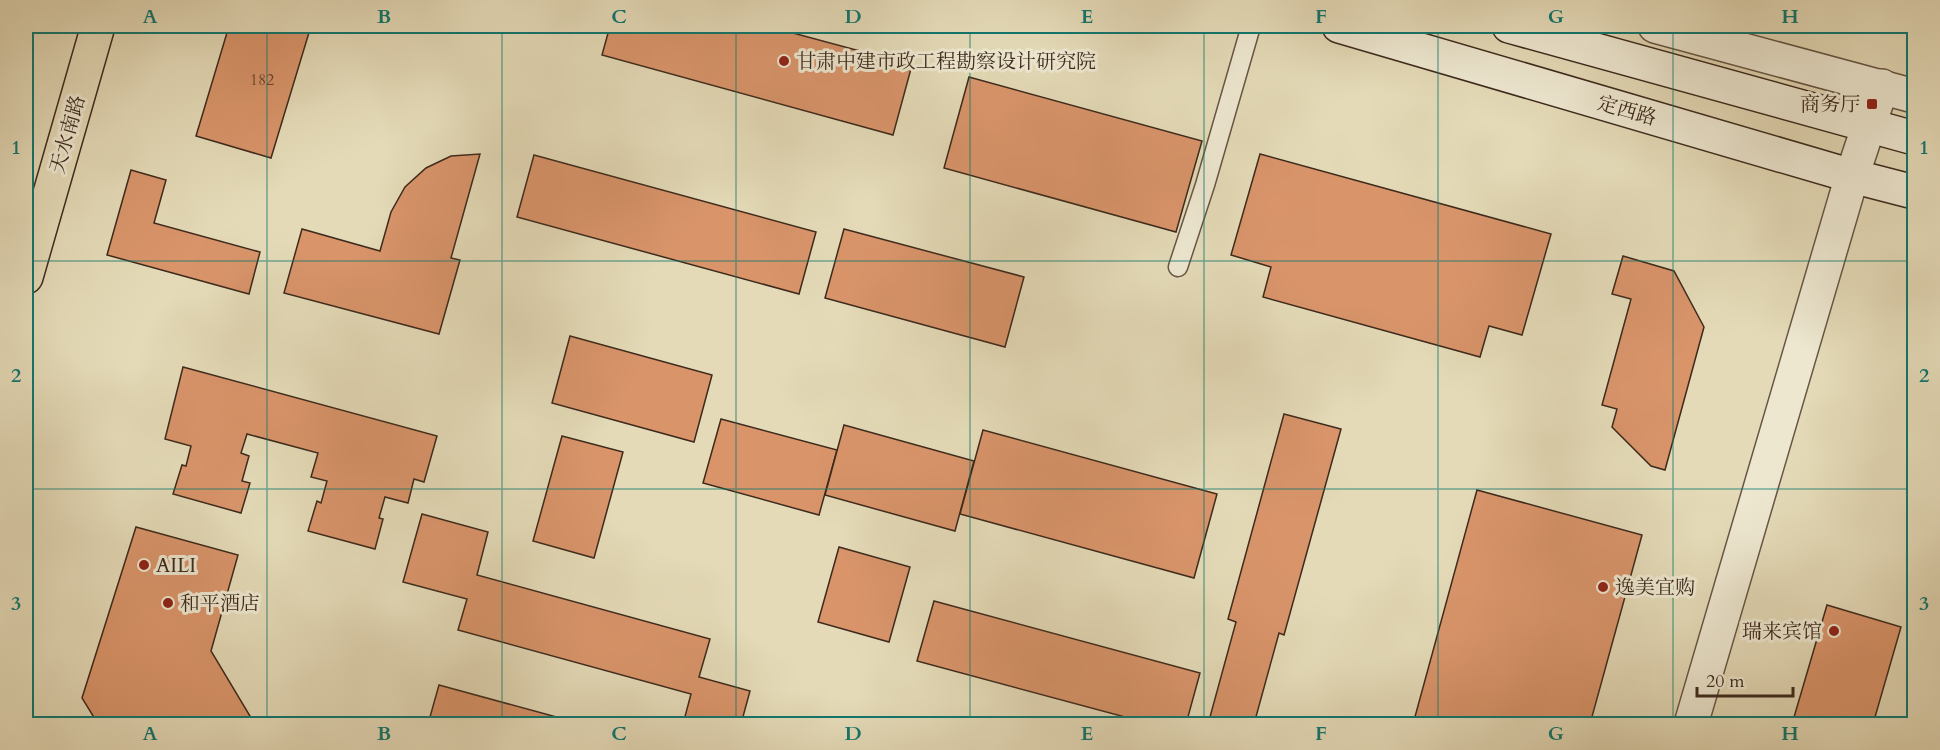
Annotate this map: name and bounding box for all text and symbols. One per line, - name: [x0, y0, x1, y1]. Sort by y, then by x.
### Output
- text: A: [142, 3, 158, 30]
- text: B: [377, 3, 391, 30]
- text: C: [611, 3, 627, 30]
- text: D: [844, 3, 862, 30]
- text: E: [1081, 3, 1093, 30]
- text: F: [1315, 3, 1327, 30]
- text: G: [1548, 3, 1564, 30]
- text: H: [1781, 3, 1799, 30]
- place label: 甘肃中建市政工程勘察设计研究院: [796, 48, 1096, 75]
- marker: 甘肃中建市政工程勘察设计研究院: [777, 54, 791, 68]
- house number: 182: [250, 69, 274, 91]
- street label: 定西路: [1594, 89, 1659, 132]
- place label: 商务厅: [1800, 91, 1860, 118]
- street label: 天水南路: [43, 92, 91, 176]
- marker: 商务厅: [1865, 97, 1879, 111]
- text: 1: [11, 134, 21, 161]
- text: 1: [1919, 134, 1929, 161]
- text: 2: [11, 362, 21, 389]
- text: 2: [1919, 362, 1929, 389]
- place label: AILI: [156, 552, 196, 579]
- marker: AILI: [137, 558, 151, 572]
- place label: 逸美宜购: [1615, 574, 1695, 601]
- marker: 逸美宜购: [1596, 580, 1610, 594]
- text: 3: [11, 590, 21, 617]
- place label: 和平酒店: [180, 590, 260, 617]
- text: 3: [1919, 590, 1929, 617]
- marker: 和平酒店: [161, 596, 175, 610]
- place label: 瑞来宾馆: [1742, 618, 1822, 645]
- marker: 瑞来宾馆: [1827, 624, 1841, 638]
- scale bar: [1697, 660, 1793, 698]
- text: 20 m: [1706, 669, 1745, 694]
- text: A: [142, 720, 158, 747]
- text: B: [377, 720, 391, 747]
- text: C: [611, 720, 627, 747]
- text: D: [844, 720, 862, 747]
- text: E: [1081, 720, 1093, 747]
- text: F: [1315, 720, 1327, 747]
- text: G: [1548, 720, 1564, 747]
- text: H: [1781, 720, 1799, 747]

